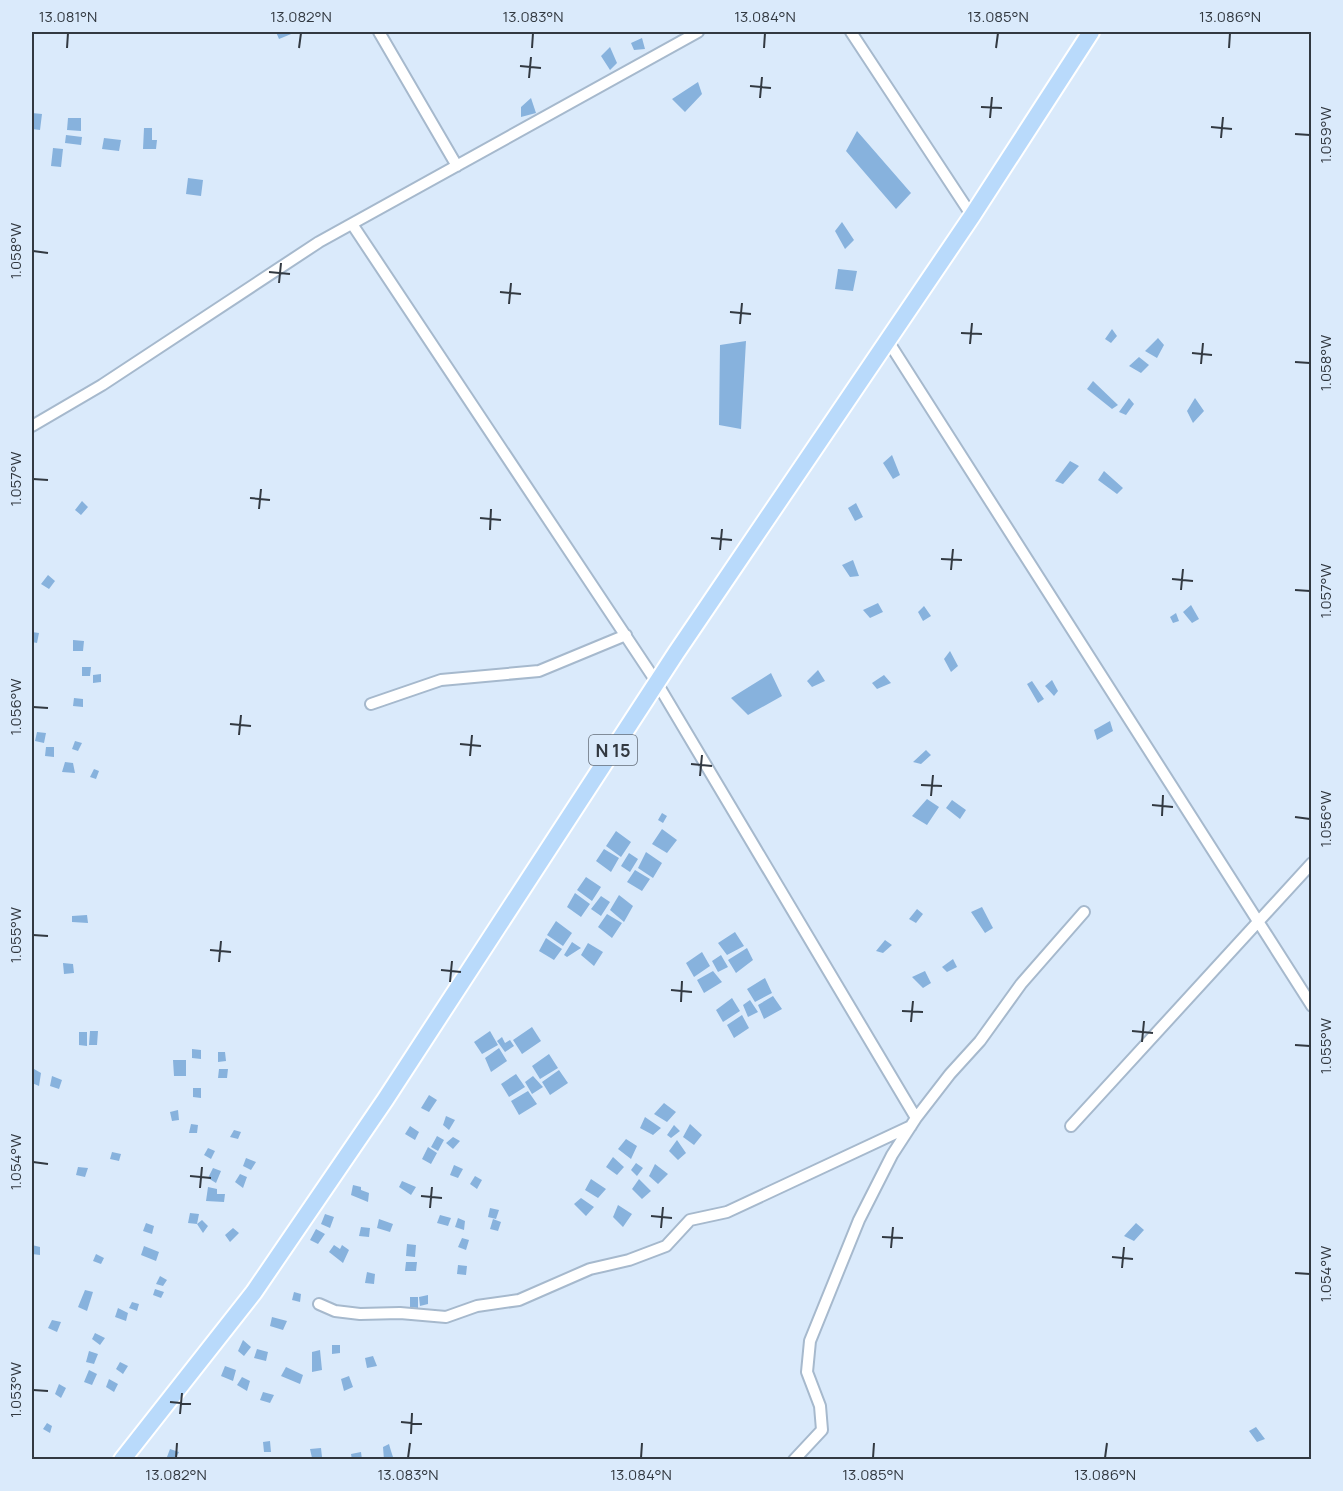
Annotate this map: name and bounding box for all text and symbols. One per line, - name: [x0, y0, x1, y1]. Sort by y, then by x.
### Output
- text: 13.081°N: [39, 6, 97, 27]
- text: 13.082°N: [270, 6, 332, 27]
- text: 13.083°N: [502, 6, 564, 27]
- text: 13.084°N: [734, 6, 796, 27]
- text: 13.085°N: [967, 6, 1029, 27]
- text: 13.086°N: [1199, 6, 1261, 27]
- text: 1.059°W: [1315, 107, 1336, 163]
- text: 1.058°W: [5, 223, 26, 279]
- text: 1.058°W: [1315, 335, 1336, 391]
- text: 1.057°W: [5, 451, 26, 507]
- text: 1.057°W: [1315, 563, 1336, 619]
- text: 1.056°W: [5, 679, 26, 735]
- road number: N 15: [589, 735, 637, 765]
- text: 1.056°W: [1315, 791, 1336, 847]
- text: 1.055°W: [5, 907, 26, 963]
- text: 1.055°W: [1315, 1018, 1336, 1074]
- text: 1.054°W: [5, 1134, 26, 1190]
- text: 1.054°W: [1315, 1246, 1336, 1302]
- text: 1.053°W: [5, 1362, 26, 1418]
- text: 13.082°N: [145, 1464, 207, 1485]
- text: 13.083°N: [377, 1464, 439, 1485]
- text: 13.084°N: [610, 1464, 672, 1485]
- text: 13.085°N: [842, 1464, 904, 1485]
- text: 13.086°N: [1074, 1464, 1136, 1485]

